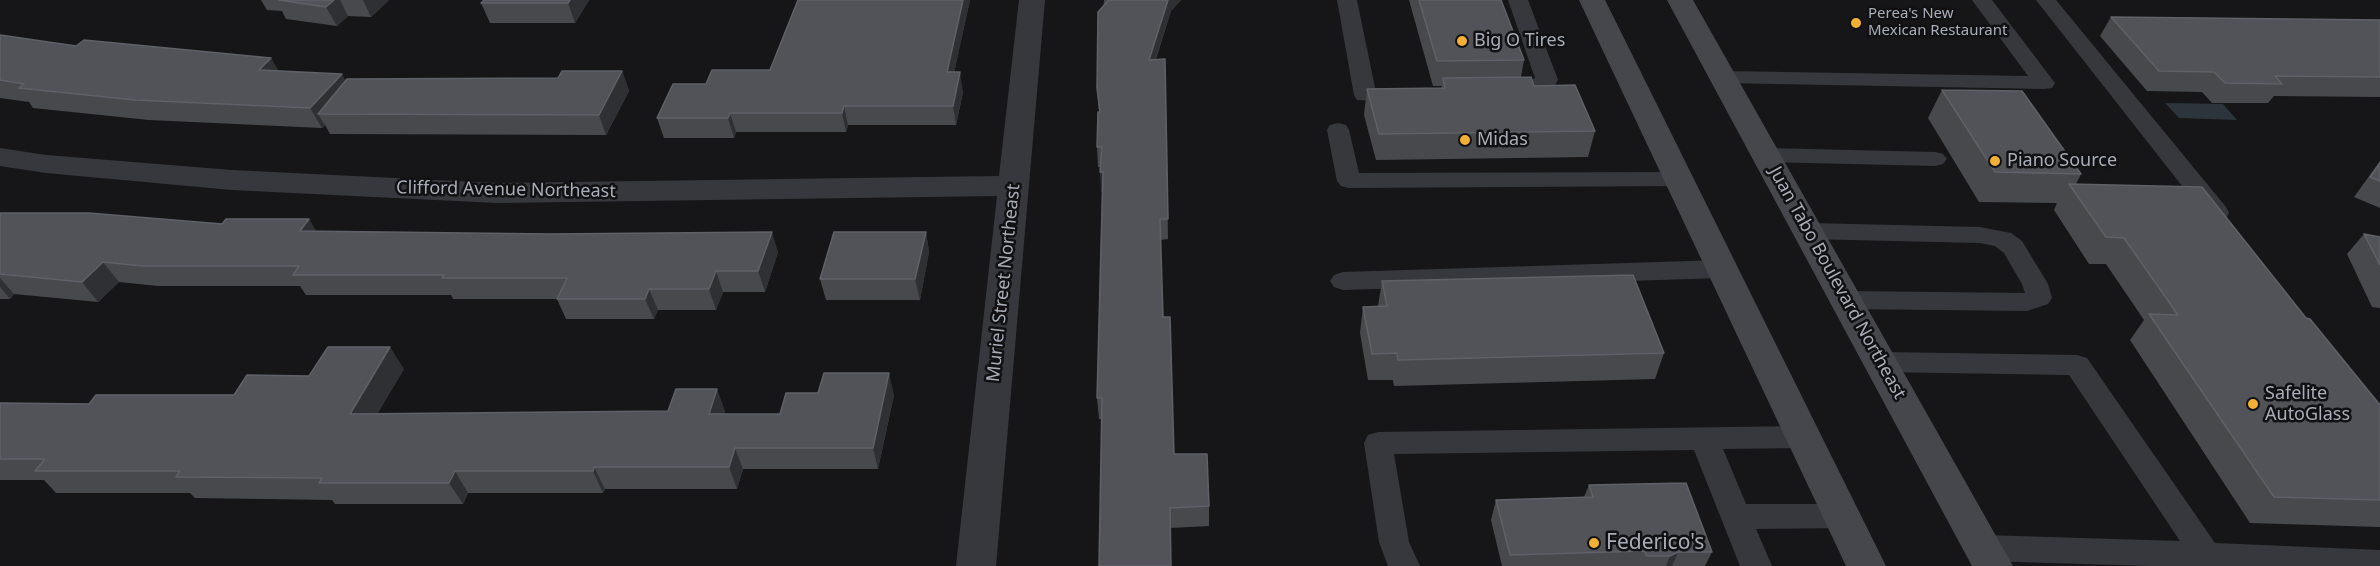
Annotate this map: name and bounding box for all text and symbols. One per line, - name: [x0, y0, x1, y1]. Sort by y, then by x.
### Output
- place label: Perea's New Mexican Restaurant: [1868, 5, 2007, 40]
- marker: Perea's New Mexican Restaurant: [1849, 16, 1863, 30]
- place label: Big O Tires: [1474, 30, 1565, 52]
- marker: Big O Tires: [1455, 34, 1469, 48]
- place label: Midas: [1477, 129, 1528, 151]
- marker: Midas: [1458, 133, 1472, 147]
- place label: Piano Source: [2007, 150, 2117, 172]
- marker: Piano Source: [1988, 154, 2002, 168]
- street label: Juan Tabo Boulevard Northeast: [1764, 163, 1910, 403]
- street label: Clifford Avenue Northeast: [396, 177, 616, 203]
- street label: Muriel Street Northeast: [983, 183, 1025, 383]
- place label: Safelite AutoGlass: [2265, 383, 2350, 426]
- marker: Safelite AutoGlass: [2246, 397, 2260, 411]
- place label: Federico's: [1606, 530, 1704, 556]
- marker: Federico's: [1587, 536, 1601, 550]

